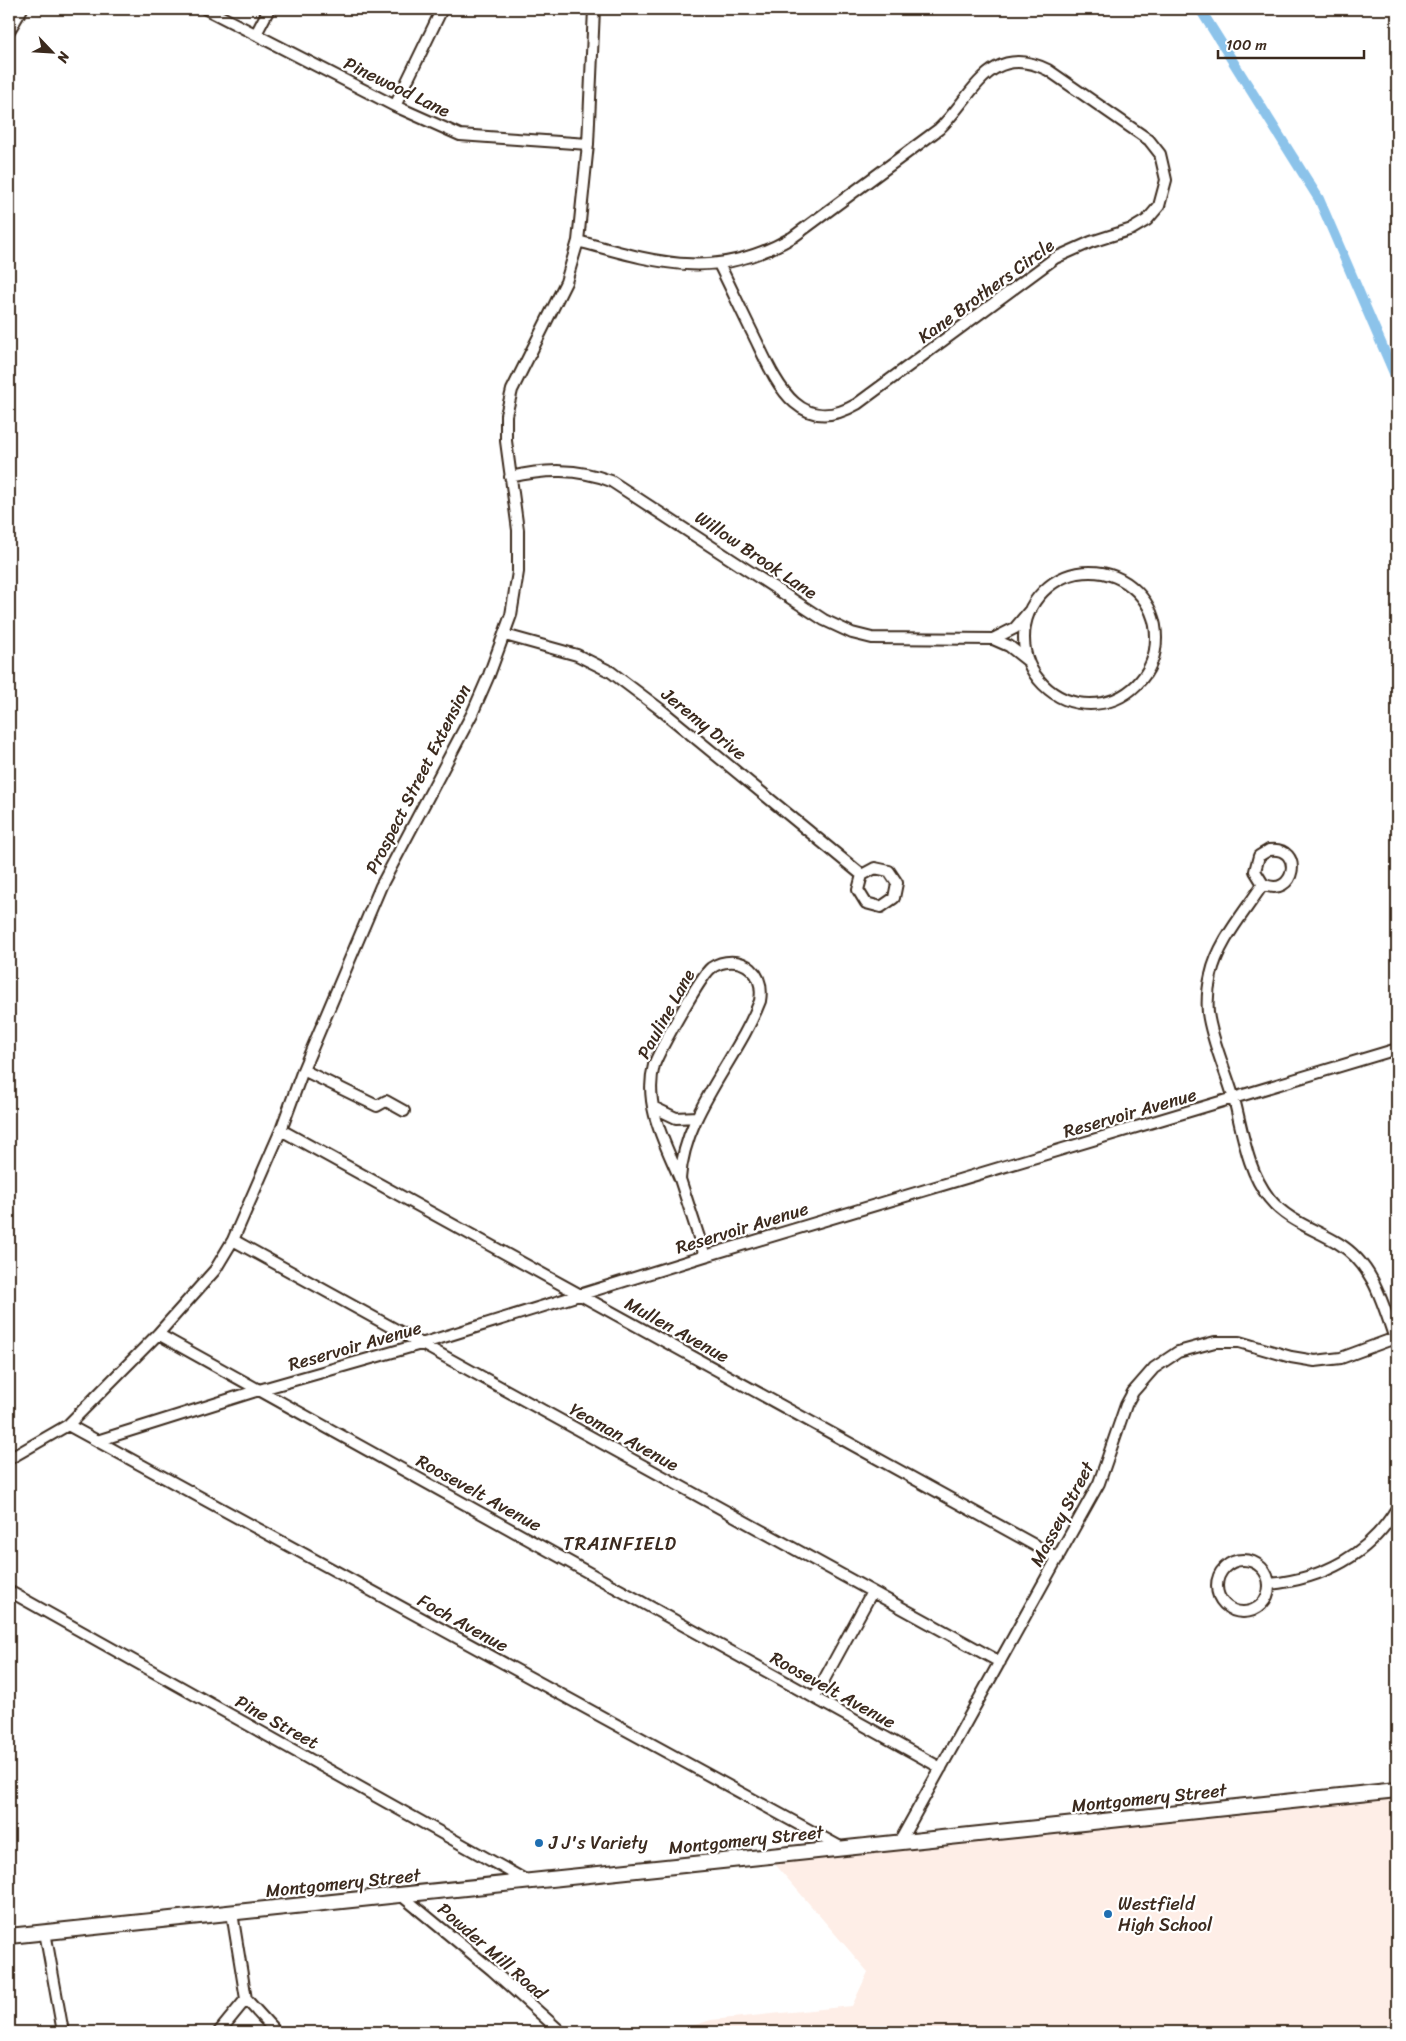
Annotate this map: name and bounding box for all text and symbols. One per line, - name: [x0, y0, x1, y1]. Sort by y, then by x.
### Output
- north arrow: [28, 28, 78, 78]
- scale bar: [1218, 28, 1365, 60]
- text: 100 m: [1226, 32, 1267, 58]
- text: N: [50, 47, 77, 67]
- street label: Pinewood Lane: [338, 47, 456, 127]
- street label: Kane Brothers Circle: [911, 230, 1062, 352]
- street label: Willow Brook Lane: [688, 502, 824, 608]
- street label: Prospect Street Extension: [356, 678, 480, 880]
- street label: Jeremy Drive: [653, 679, 754, 769]
- street label: Pauline Lane: [628, 963, 704, 1065]
- street label: Reservoir Avenue: [1059, 1079, 1201, 1147]
- street label: Reservoir Avenue: [672, 1193, 812, 1263]
- street label: Mullen Avenue: [619, 1288, 735, 1372]
- street label: Reservoir Avenue: [284, 1312, 426, 1380]
- street label: Yeoman Avenue: [563, 1394, 685, 1481]
- street label: Roosevelt Avenue: [410, 1445, 548, 1541]
- street label: Massey Street: [1021, 1455, 1104, 1572]
- district label: TRAINFIELD: [563, 1527, 677, 1560]
- street label: Foch Avenue: [411, 1585, 515, 1661]
- street label: Roosevelt Avenue: [764, 1642, 902, 1738]
- street label: Pine Street: [229, 1686, 325, 1758]
- street label: Montgomery Street: [1070, 1774, 1229, 1822]
- street label: Montgomery Street: [667, 1816, 826, 1864]
- place label: J J's Variety: [548, 1827, 648, 1859]
- marker: J J's Variety: [533, 1837, 545, 1849]
- street label: Montgomery Street: [264, 1859, 423, 1907]
- place label: Westfield High School: [1118, 1888, 1213, 1941]
- street label: Powder Mill Road: [430, 1894, 555, 2009]
- marker: Westfield High School: [1102, 1908, 1114, 1920]

